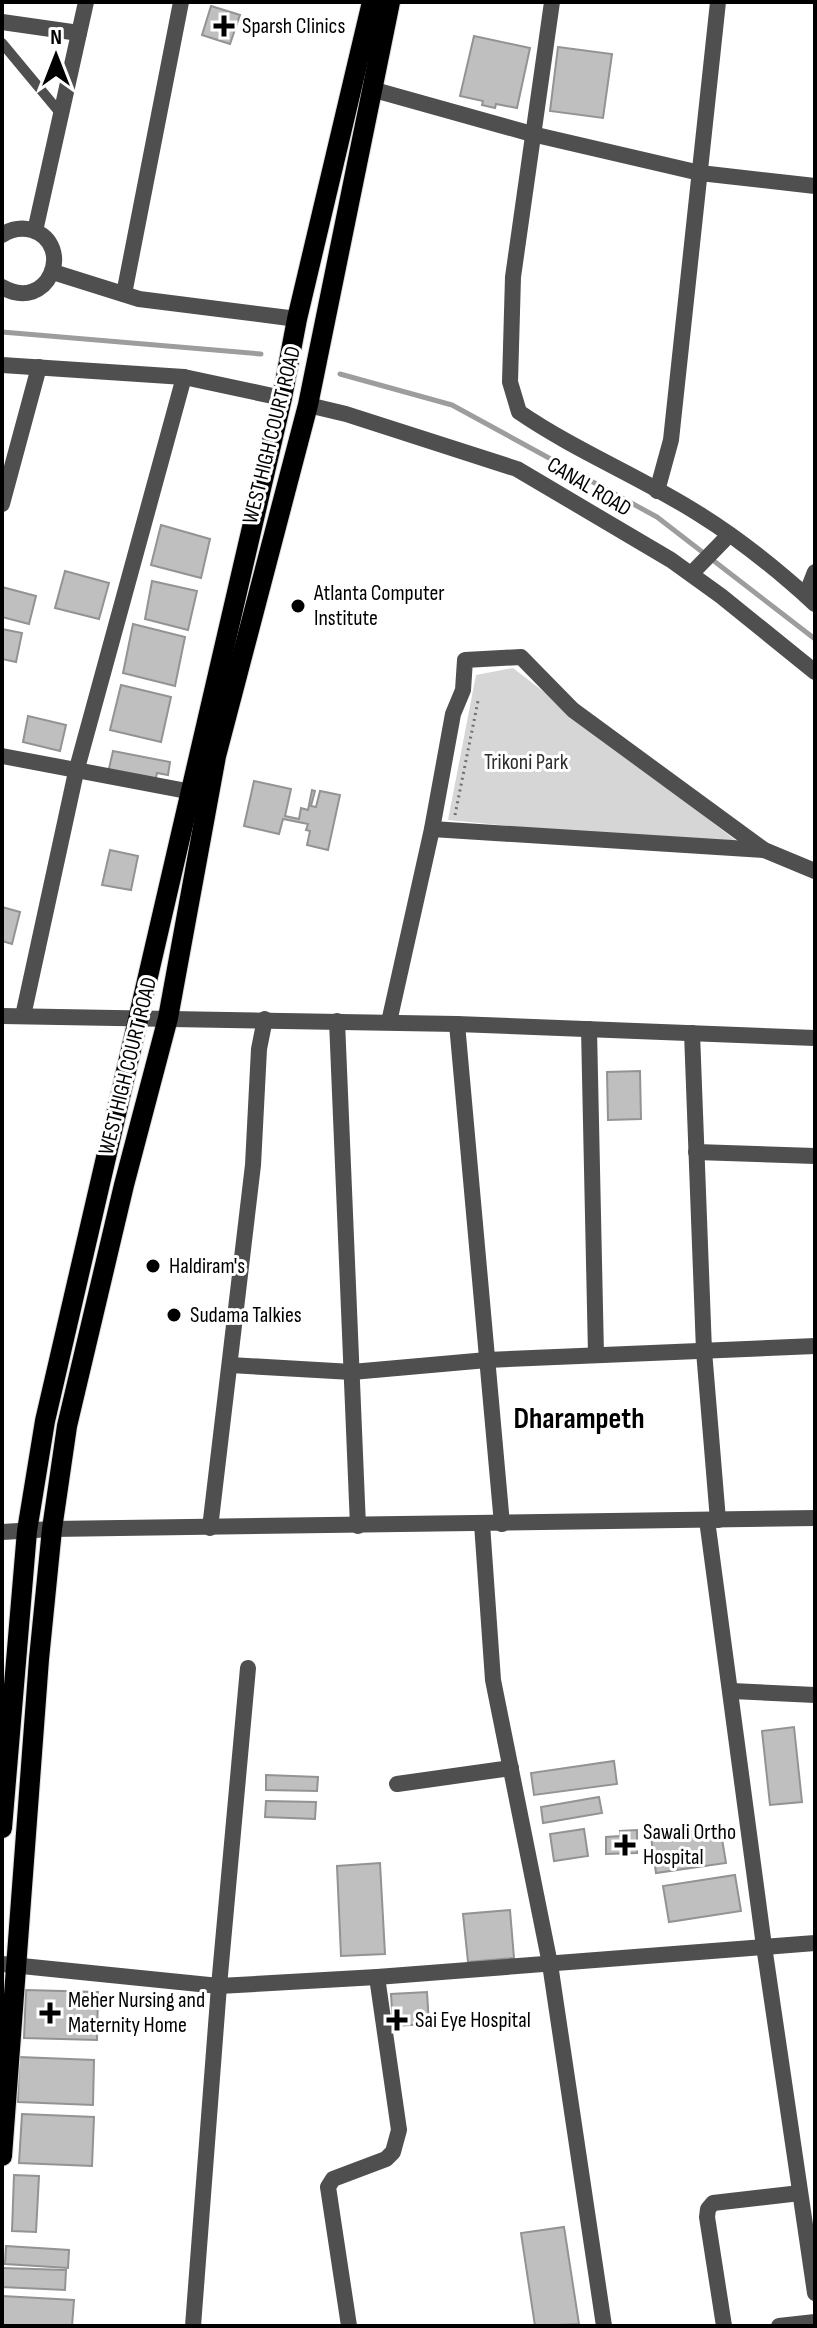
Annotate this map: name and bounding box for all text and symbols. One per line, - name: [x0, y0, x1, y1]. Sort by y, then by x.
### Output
- place label: Sparsh Clinics: [242, 13, 345, 40]
- marker: Sparsh Clinics: [213, 15, 235, 37]
- north arrow: [16, 16, 96, 96]
- text: N: [50, 24, 62, 51]
- street label: WEST HIGH COURT ROAD: [237, 343, 307, 527]
- street label: CANAL ROAD: [542, 451, 636, 523]
- place label: Atlanta Computer Institute: [313, 580, 445, 632]
- marker: Atlanta Computer Institute: [289, 597, 307, 615]
- park label: Trikoni Park: [484, 749, 569, 776]
- street label: WEST HIGH COURT ROAD: [93, 974, 163, 1158]
- place label: Haldiram's: [169, 1253, 245, 1280]
- marker: Haldiram's: [144, 1257, 162, 1275]
- place label: Sudama Talkies: [190, 1302, 302, 1329]
- marker: Sudama Talkies: [165, 1306, 183, 1324]
- district label: Dharampeth: [513, 1401, 645, 1437]
- place label: Sawali Ortho Hospital: [643, 1819, 736, 1871]
- marker: Sawali Ortho Hospital: [614, 1834, 636, 1856]
- place label: Meher Nursing and Maternity Home: [68, 1987, 205, 2039]
- marker: Meher Nursing and Maternity Home: [39, 2002, 61, 2024]
- place label: Sai Eye Hospital: [415, 2007, 531, 2034]
- marker: Sai Eye Hospital: [386, 2009, 408, 2031]

